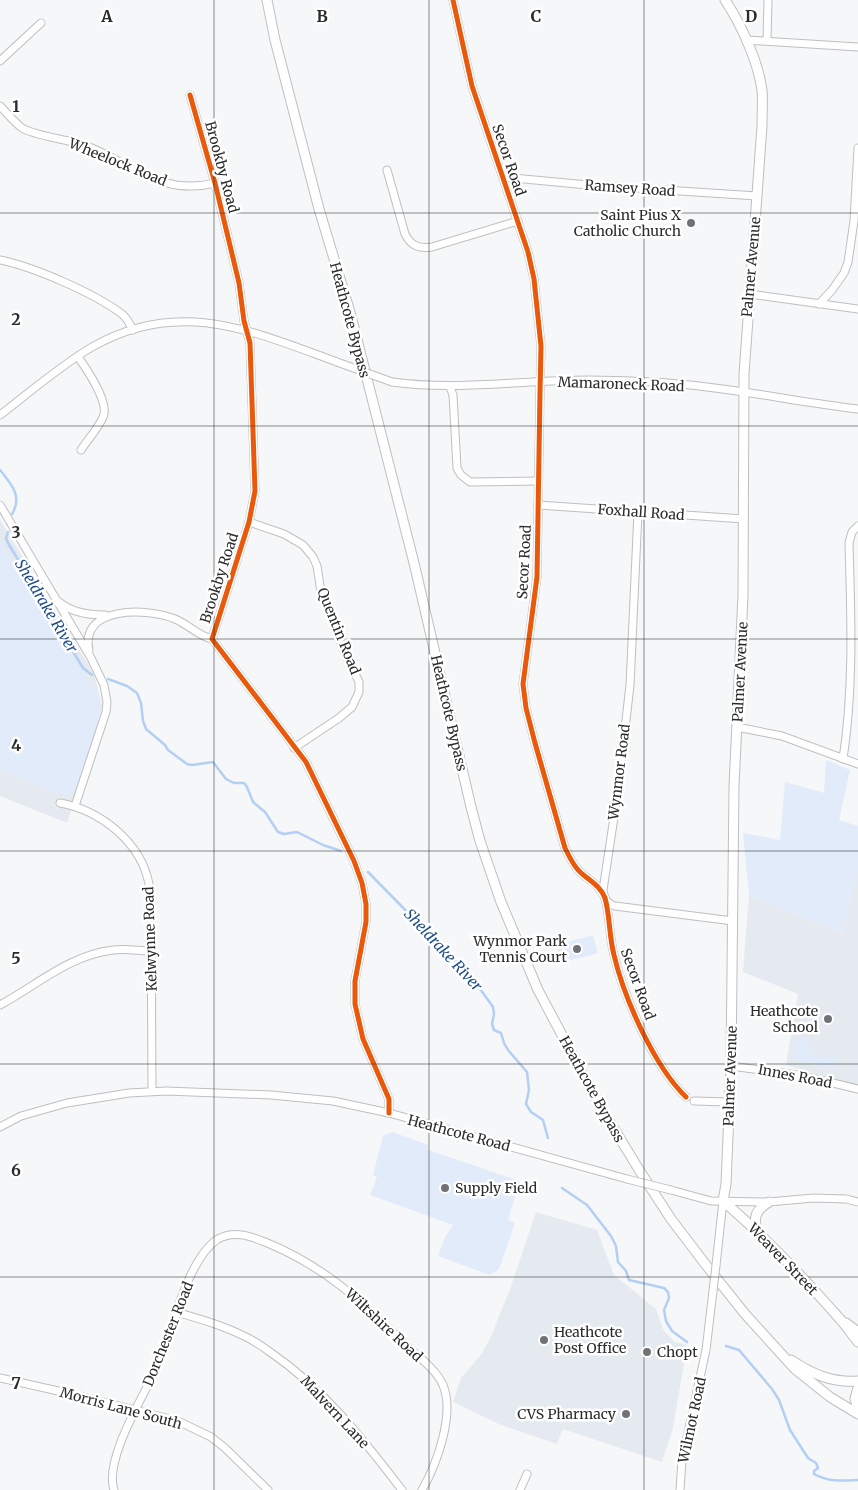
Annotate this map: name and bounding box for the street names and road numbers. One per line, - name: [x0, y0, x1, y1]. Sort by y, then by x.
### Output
- street label: Brookby Road: [201, 119, 243, 215]
- street label: Secor Road: [488, 122, 530, 199]
- street label: Wheelock Road: [65, 134, 170, 190]
- street label: Ramsey Road: [584, 176, 677, 200]
- street label: Palmer Avenue: [738, 216, 764, 318]
- street label: Heathcote Bypass: [326, 260, 374, 380]
- street label: Mamaroneck Road: [557, 373, 685, 395]
- street label: Foxhall Road: [597, 500, 686, 524]
- street label: Secor Road: [513, 524, 535, 600]
- street label: Brookby Road: [196, 530, 242, 626]
- street label: Quentin Road: [313, 585, 365, 678]
- street label: Palmer Avenue: [728, 621, 752, 723]
- street label: Heathcote Bypass: [427, 653, 471, 773]
- street label: Wynmor Road: [604, 722, 634, 822]
- street label: Kelwynne Road: [139, 886, 161, 992]
- street label: Secor Road: [617, 946, 659, 1023]
- street label: Palmer Avenue: [719, 1025, 741, 1127]
- street label: Heathcote Bypass: [555, 1033, 629, 1145]
- street label: Innes Road: [756, 1060, 834, 1092]
- street label: Heathcote Road: [406, 1111, 513, 1155]
- street label: Weaver Street: [744, 1219, 822, 1299]
- street label: Dorchester Road: [139, 1279, 197, 1389]
- street label: Wiltshire Road: [341, 1284, 427, 1366]
- street label: Malvern Lane: [297, 1372, 373, 1452]
- street label: Wilmot Road: [674, 1375, 710, 1466]
- street label: Morris Lane South: [58, 1383, 184, 1433]

